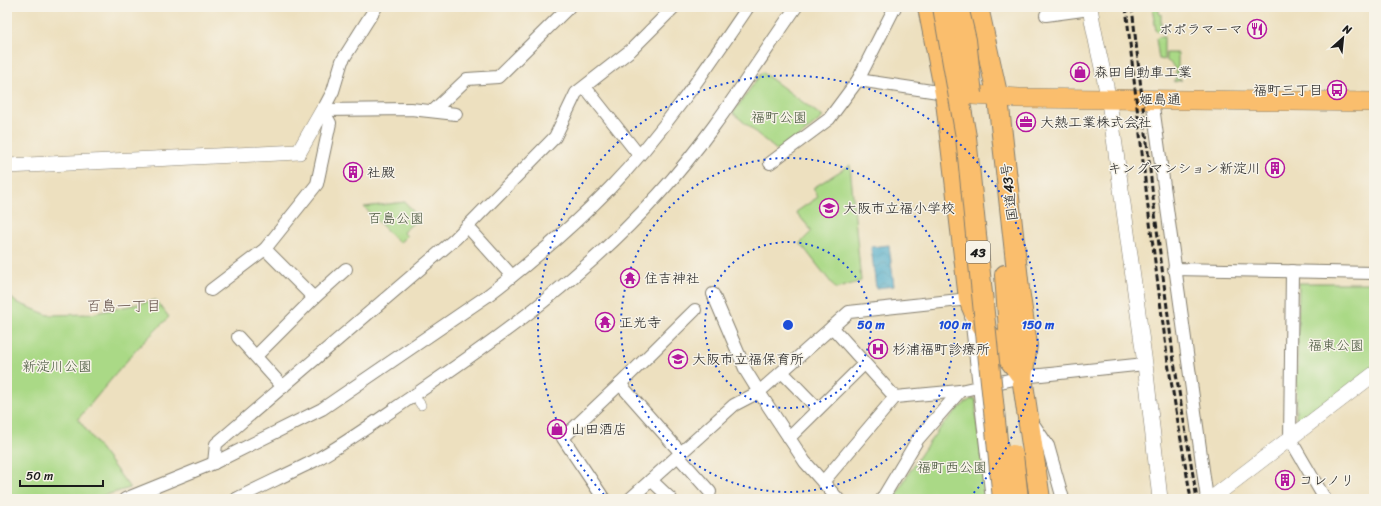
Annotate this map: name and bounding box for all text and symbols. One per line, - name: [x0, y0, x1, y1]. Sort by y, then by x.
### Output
- place label: ポポラマーマ: [1159, 17, 1243, 42]
- restaurant icon: ポポラマーマ: [1246, 18, 1268, 40]
- north arrow: [1323, 18, 1363, 58]
- text: N: [1339, 19, 1355, 40]
- place label: 森田自動車工業: [1094, 60, 1192, 85]
- shop icon: 森田自動車工業: [1069, 61, 1091, 83]
- place label: 福町三丁目: [1253, 78, 1323, 103]
- bus stop icon: 福町三丁目: [1326, 79, 1348, 101]
- street label: 姫島通: [1139, 87, 1181, 112]
- park label: 福町公園: [751, 105, 807, 130]
- place label: 大熱工業株式会社: [1040, 110, 1152, 135]
- office icon: 大熱工業株式会社: [1015, 111, 1037, 133]
- place label: キングマンション新淀川: [1108, 156, 1261, 181]
- building icon: キングマンション新淀川: [1264, 157, 1286, 179]
- place label: 社殿: [367, 160, 395, 185]
- building icon: 社殿: [342, 161, 364, 183]
- street label: 国道43号: [994, 161, 1025, 222]
- place label: 大阪市立福小学校: [843, 196, 955, 221]
- school or university icon: 大阪市立福小学校: [818, 197, 840, 219]
- park label: 百島公園: [368, 206, 424, 231]
- road number: 43: [966, 241, 990, 263]
- place label: 住吉神社: [644, 266, 700, 291]
- temple icon: 住吉神社: [619, 267, 641, 289]
- district label: 百島一丁目: [86, 293, 162, 319]
- place label: 正光寺: [619, 310, 661, 335]
- temple icon: 正光寺: [594, 311, 616, 333]
- text: 50 m: [857, 314, 885, 336]
- text: 100 m: [939, 314, 972, 336]
- text: 150 m: [1022, 314, 1055, 336]
- centre of rings: [781, 318, 795, 332]
- park label: 福東公園: [1308, 333, 1364, 358]
- place label: 杉浦福町診療所: [892, 337, 990, 362]
- hospital icon: 杉浦福町診療所: [867, 338, 889, 360]
- place label: 大阪市立福保育所: [692, 347, 804, 372]
- school or university icon: 大阪市立福保育所: [667, 348, 689, 370]
- park label: 新淀川公園: [22, 354, 92, 379]
- place label: 山田酒店: [571, 417, 627, 442]
- shop icon: 山田酒店: [546, 418, 568, 440]
- park label: 福町西公園: [917, 455, 987, 480]
- scale bar: [20, 462, 103, 488]
- text: 50 m: [26, 465, 53, 487]
- place label: コレノリ: [1299, 468, 1354, 493]
- building icon: コレノリ: [1274, 469, 1296, 491]

